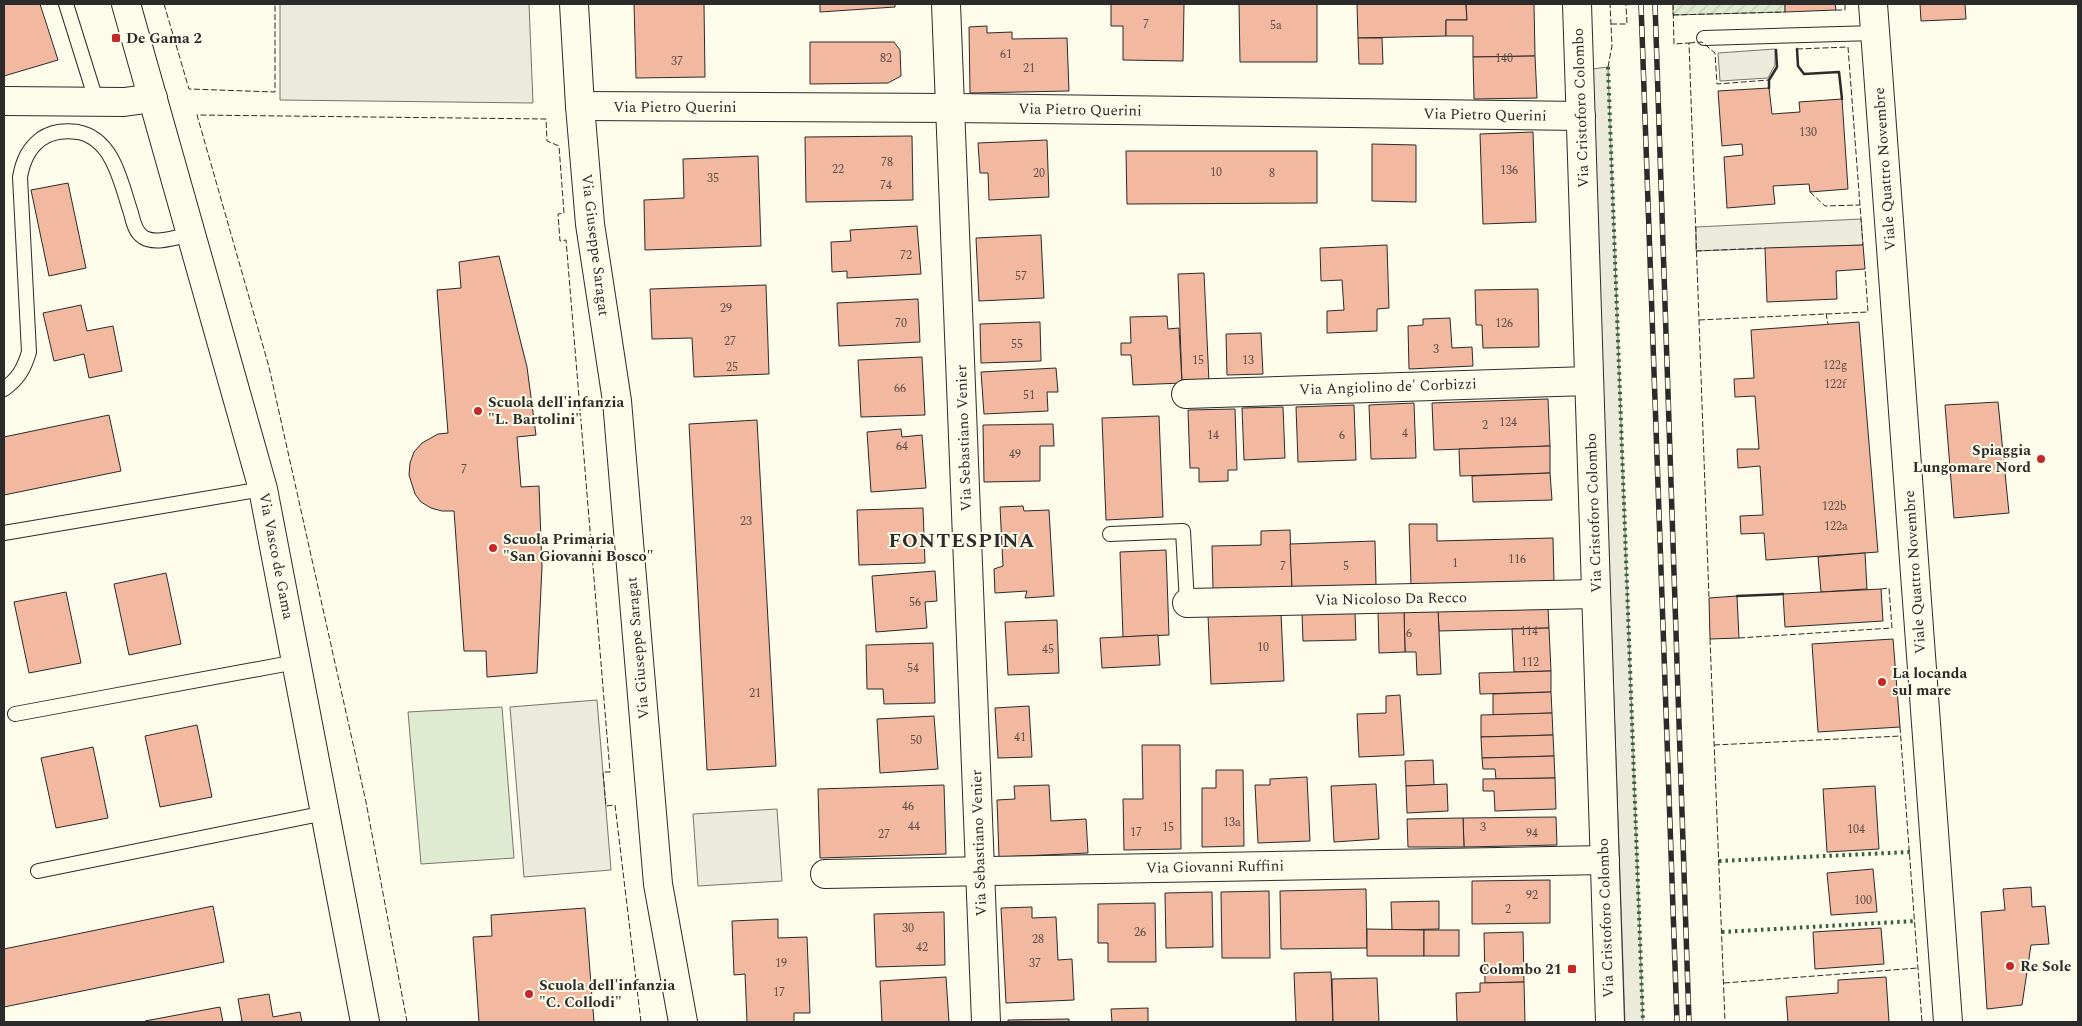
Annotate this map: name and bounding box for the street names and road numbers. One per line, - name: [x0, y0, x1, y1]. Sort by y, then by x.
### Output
- street label: Via Cristoforo Colombo: [1567, 28, 1595, 188]
- street label: Viale Quattro Novembre: [1868, 86, 1902, 252]
- street label: Via Pietro Querini: [613, 96, 737, 119]
- street label: Via Pietro Querini: [1018, 97, 1142, 123]
- street label: Via Pietro Querini: [1423, 102, 1547, 128]
- street label: Via Giuseppe Saragat: [575, 173, 615, 317]
- street label: Via Sebastiano Venier: [950, 364, 978, 512]
- street label: Via Angiolino de' Corbizzi: [1299, 372, 1477, 402]
- street label: Via Cristoforo Colombo: [1580, 433, 1608, 593]
- street label: Viale Quattro Novembre: [1898, 489, 1932, 655]
- street label: Via Vasco de Gama: [252, 491, 300, 622]
- street label: Via Giuseppe Saragat: [620, 576, 656, 720]
- street label: Via Nicoloso Da Recco: [1315, 586, 1467, 612]
- street label: Via Sebastiano Venier: [965, 769, 993, 917]
- street label: Via Cristoforo Colombo: [1592, 838, 1620, 998]
- street label: Via Giovanni Ruffini: [1146, 854, 1284, 880]

